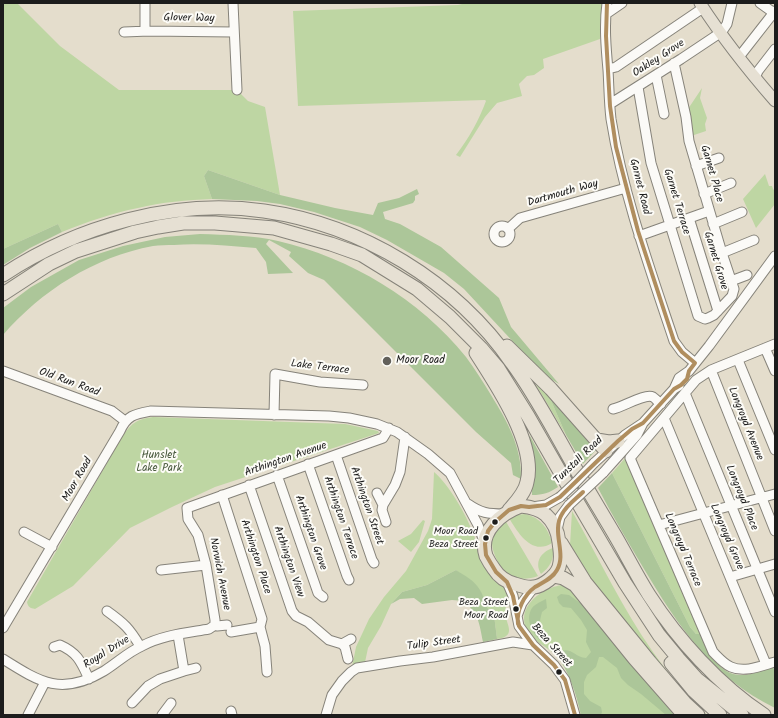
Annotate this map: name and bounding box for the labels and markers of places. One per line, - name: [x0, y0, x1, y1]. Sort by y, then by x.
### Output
- place label: Moor Road: [396, 354, 445, 368]
- marker: Moor Road: [381, 355, 393, 367]
- unlabelled marker: [490, 517, 500, 527]
- place label: Moor Road Beza Street: [429, 526, 478, 550]
- marker: Moor Road Beza Street: [481, 533, 491, 543]
- place label: Beza Street Moor Road: [459, 597, 508, 620]
- marker: Beza Street Moor Road: [511, 604, 521, 614]
- unlabelled marker: [554, 667, 564, 677]

